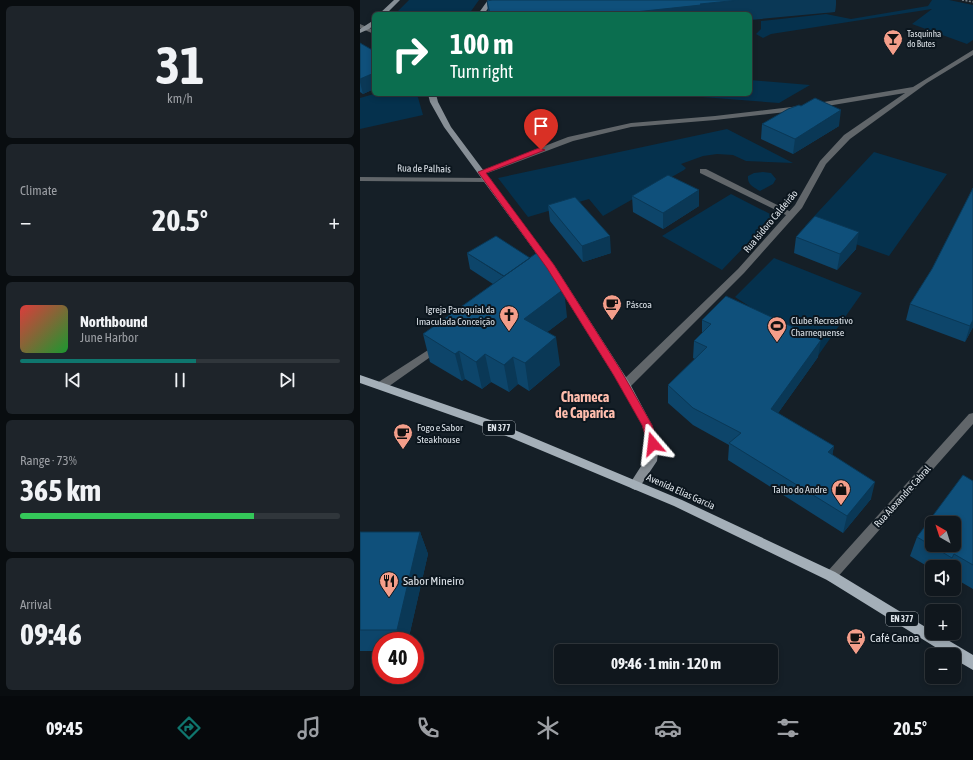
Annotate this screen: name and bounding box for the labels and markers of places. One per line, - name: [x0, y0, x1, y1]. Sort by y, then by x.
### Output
- bar icon: Tasquinha do Butes: [882, 28, 904, 56]
- place label: Tasquinha do Butes: [907, 29, 941, 49]
- pin: [524, 109, 558, 150]
- cafe icon: Páscoa: [601, 293, 623, 321]
- place label: Páscoa: [626, 299, 652, 310]
- place label: Igreja Paroquial da Imaculada Conceição: [416, 304, 495, 327]
- church icon: Igreja Paroquial da Imaculada Conceição: [498, 304, 520, 332]
- sports icon: Clube Recreativo Charnequense: [766, 315, 788, 343]
- place label: Clube Recreativo Charnequense: [791, 315, 853, 338]
- cafe icon: Fogo e Sabor Steakhouse: [392, 422, 414, 450]
- place label: Fogo e Sabor Steakhouse: [417, 422, 464, 445]
- shop icon: Talho do Andre: [830, 478, 852, 506]
- place label: Talho do Andre: [772, 484, 827, 495]
- restaurant icon: Sabor Mineiro: [378, 570, 400, 598]
- place label: Sabor Mineiro: [403, 574, 465, 588]
- cafe icon: Café Canoa: [845, 627, 867, 655]
- place label: Café Canoa: [870, 631, 919, 645]

